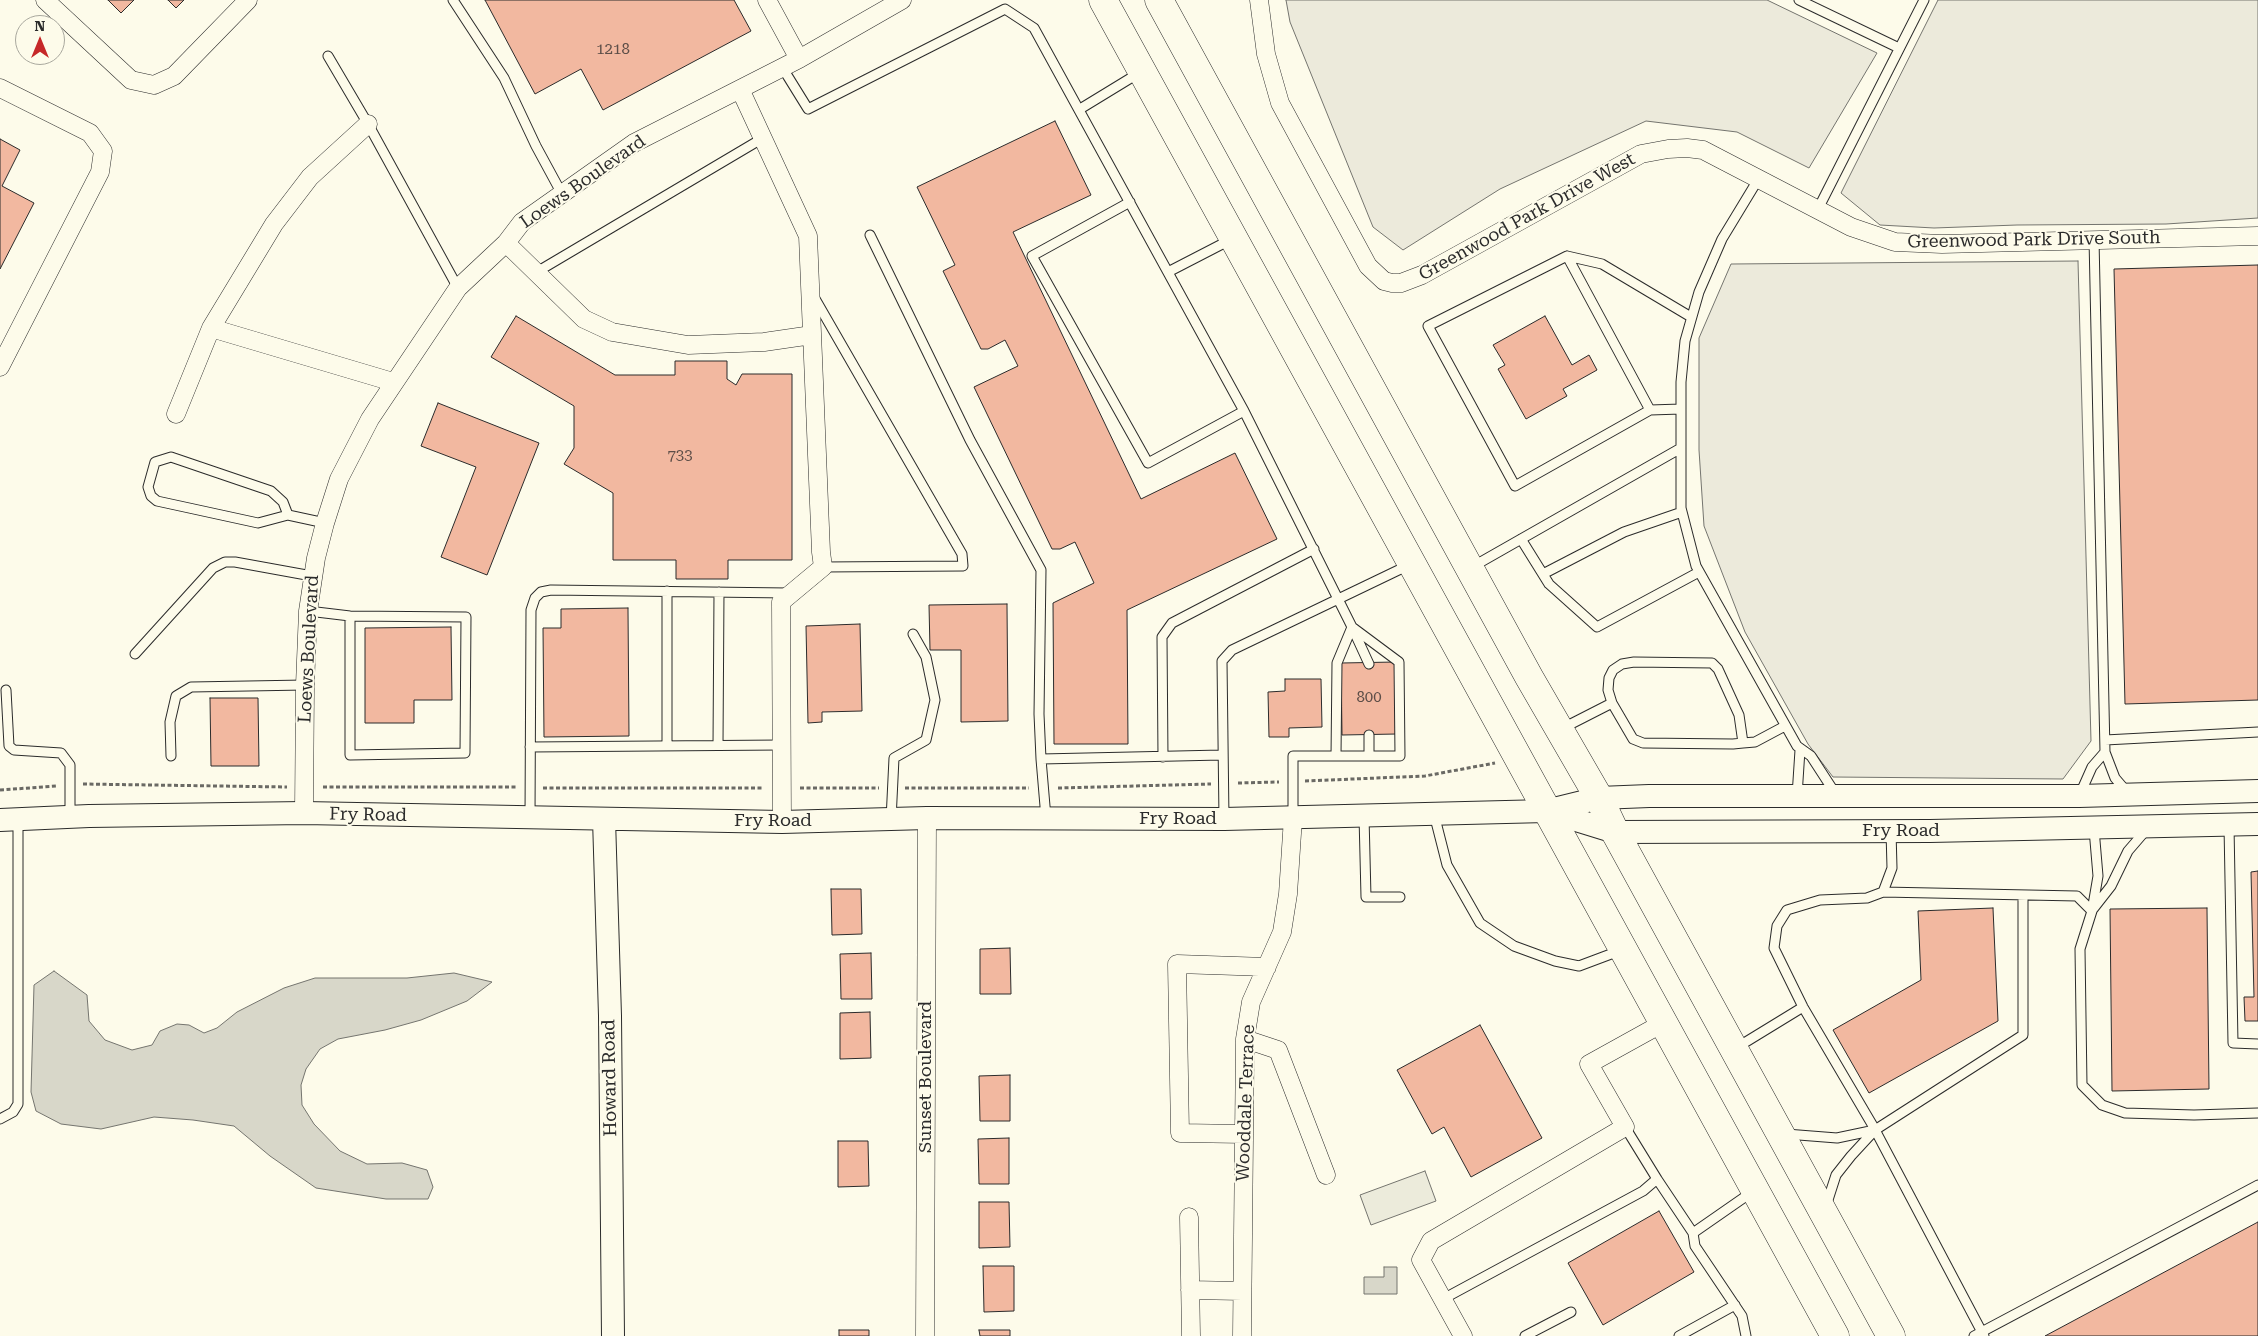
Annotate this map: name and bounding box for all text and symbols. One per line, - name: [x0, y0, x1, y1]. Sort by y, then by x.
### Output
- north arrow: [15, 15, 65, 65]
- text: N: [35, 18, 45, 34]
- house number: 1218: [596, 41, 630, 59]
- street label: Loews Boulevard: [516, 131, 650, 233]
- street label: Greenwood Park Drive West: [1415, 148, 1639, 286]
- street label: Greenwood Park Drive South: [1907, 227, 2161, 253]
- house number: 733: [667, 447, 693, 465]
- street label: Loews Boulevard: [294, 574, 324, 724]
- house number: 800: [1356, 689, 1382, 707]
- street label: Fry Road: [329, 804, 407, 826]
- street label: Fry Road: [1139, 808, 1217, 830]
- street label: Fry Road: [734, 810, 812, 832]
- street label: Fry Road: [1862, 820, 1940, 842]
- street label: Sunset Boulevard: [915, 1001, 937, 1153]
- street label: Howard Road: [598, 1019, 622, 1137]
- street label: Wooddale Terrace: [1232, 1024, 1260, 1182]

